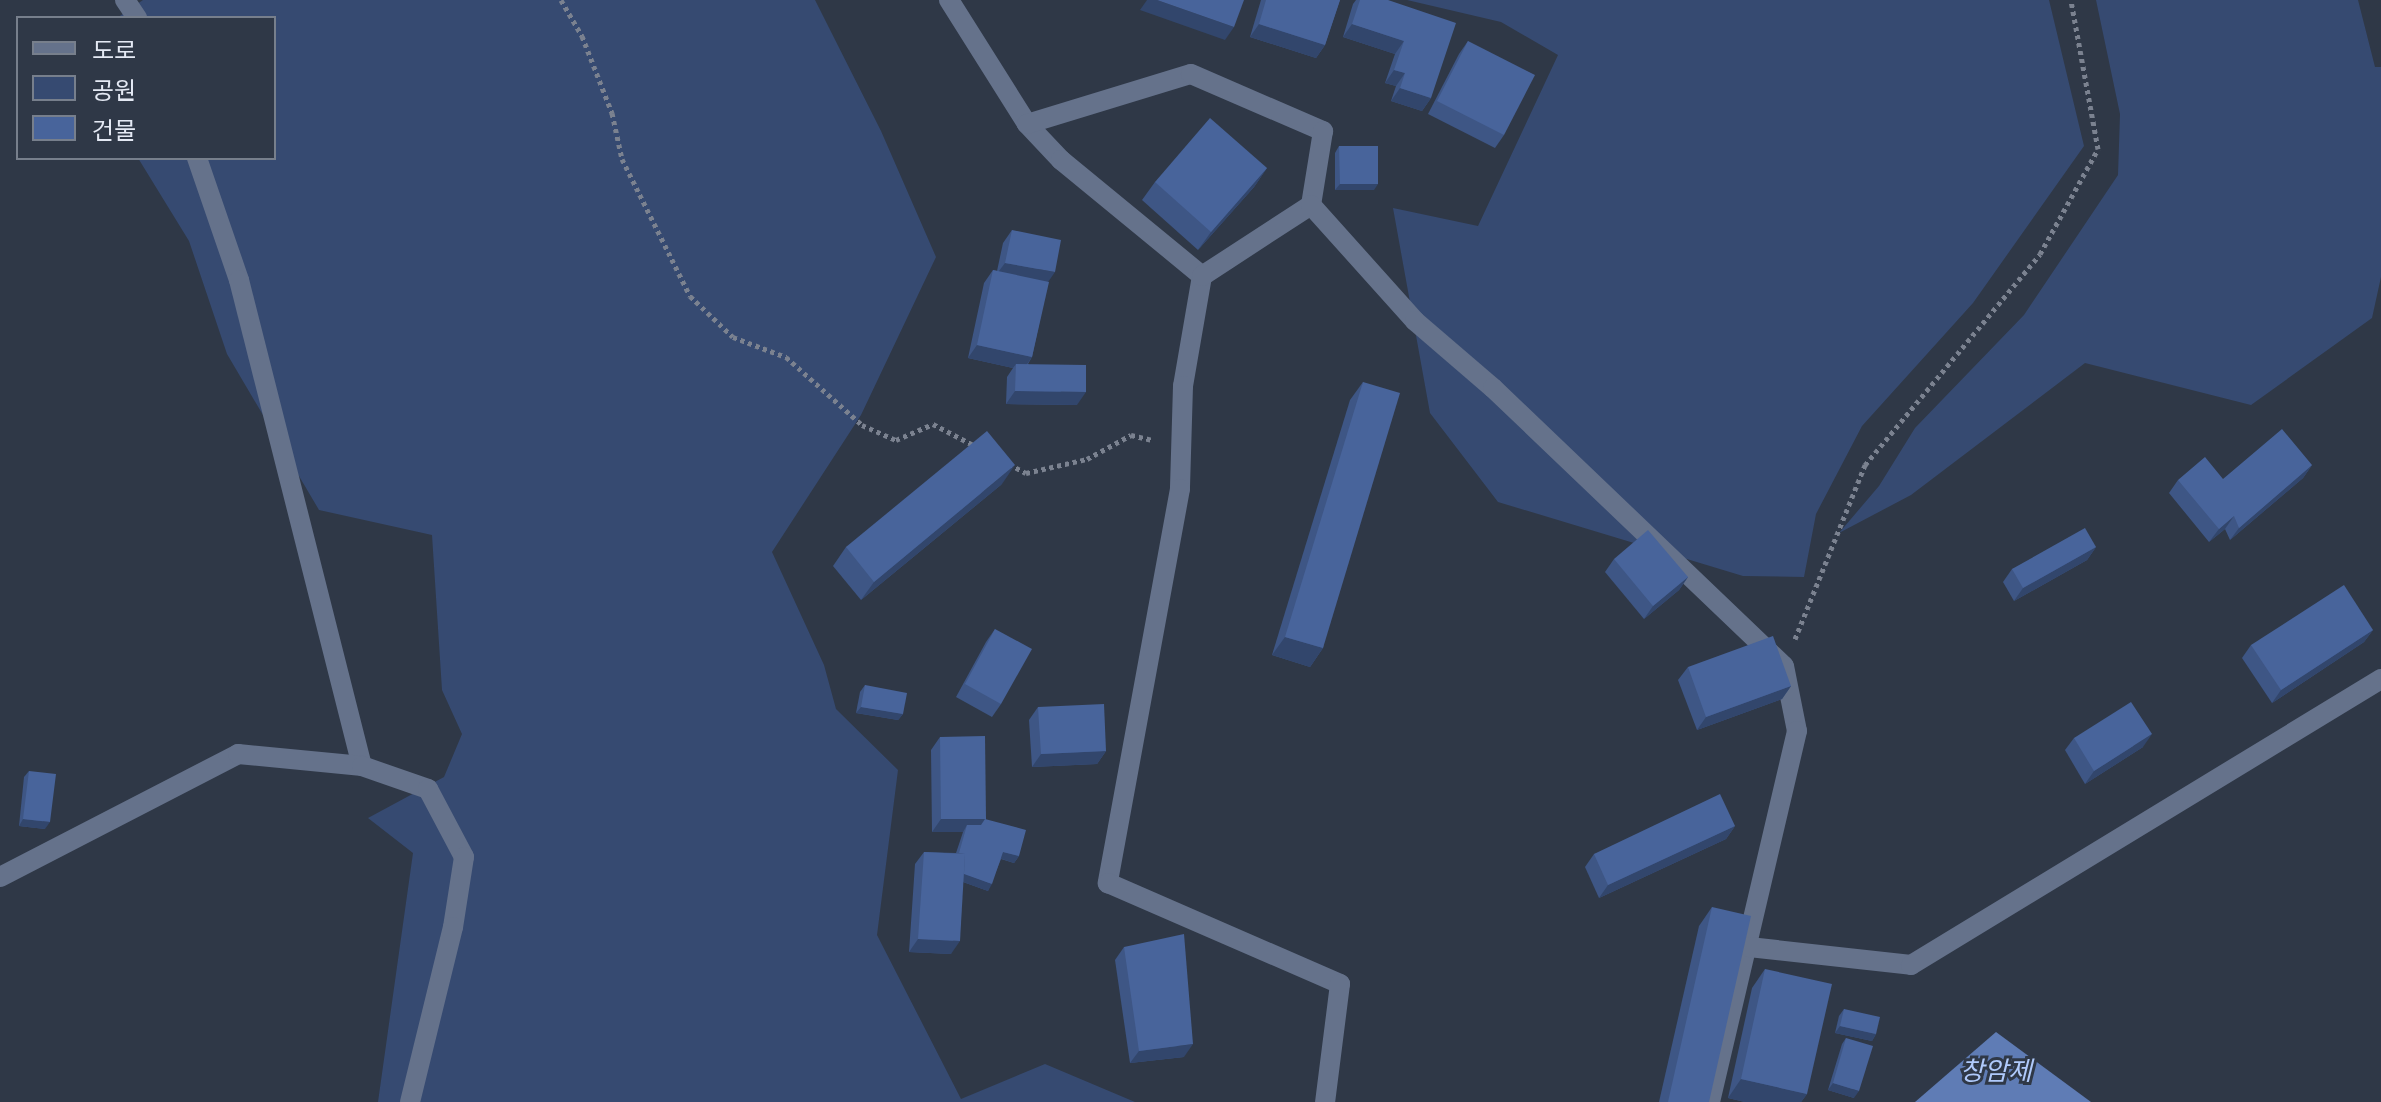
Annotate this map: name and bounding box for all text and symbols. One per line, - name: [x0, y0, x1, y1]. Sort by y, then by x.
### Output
- legend: [16, 16, 276, 160]
- text: 도로: [92, 33, 136, 66]
- text: 공원: [92, 73, 136, 106]
- text: 건물: [92, 113, 136, 146]
- water label: 창암제: [1960, 1055, 2032, 1087]

